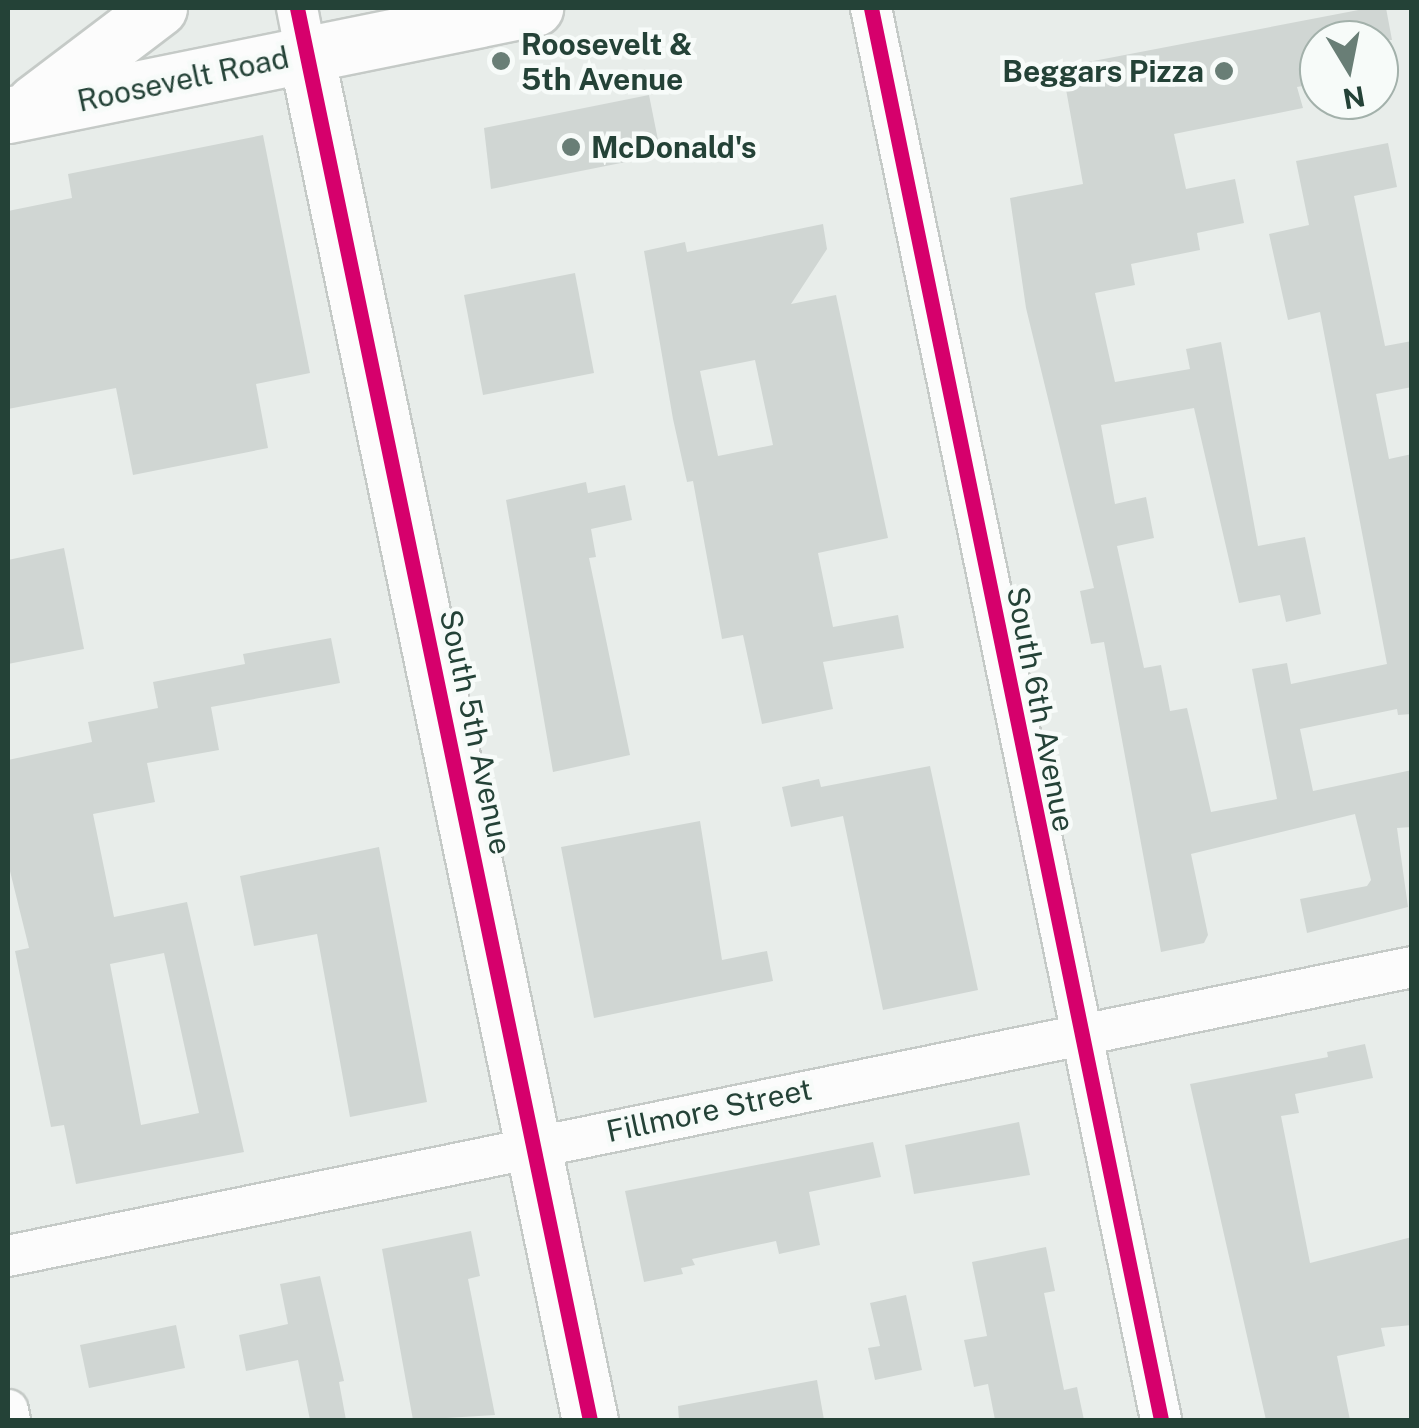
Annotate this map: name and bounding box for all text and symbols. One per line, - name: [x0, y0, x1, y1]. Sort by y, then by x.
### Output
- north arrow: [1299, 20, 1399, 120]
- place label: Roosevelt & 5th Avenue: [521, 26, 692, 96]
- street label: Roosevelt Road: [74, 39, 292, 119]
- marker: Roosevelt & 5th Avenue: [490, 50, 512, 72]
- place label: Beggars Pizza: [1002, 53, 1204, 89]
- marker: Beggars Pizza: [1213, 60, 1235, 82]
- text: N: [1340, 80, 1368, 116]
- place label: McDonald's: [591, 129, 756, 165]
- marker: McDonald's: [560, 136, 582, 158]
- street label: South 6th Avenue: [1000, 584, 1082, 834]
- street label: South 5th Avenue: [432, 606, 520, 858]
- street label: Fillmore Street: [603, 1071, 815, 1149]

